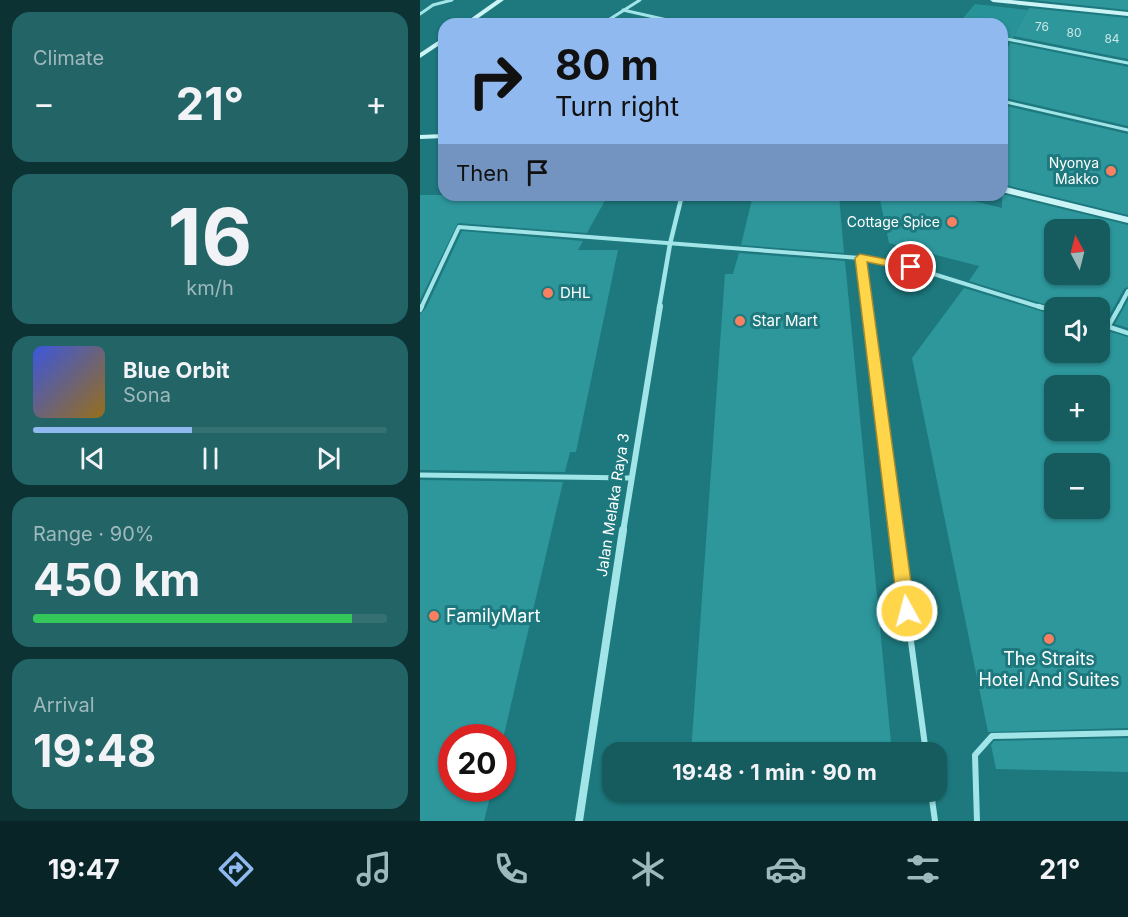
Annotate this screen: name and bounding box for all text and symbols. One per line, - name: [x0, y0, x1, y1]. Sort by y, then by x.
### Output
- house number: 76: [1035, 19, 1049, 34]
- house number: 80: [1067, 25, 1082, 40]
- house number: 84: [1104, 31, 1120, 46]
- text: 80 m: [555, 39, 659, 90]
- icon: right: [456, 42, 534, 120]
- text: Climate: [33, 46, 104, 70]
- text: 21°: [176, 76, 244, 131]
- text: −: [33, 83, 55, 123]
- text: +: [365, 83, 387, 123]
- text: Turn right: [555, 90, 679, 123]
- place label: Nyonya Makko: [1049, 154, 1099, 187]
- icon: arrive: [521, 156, 554, 189]
- text: Then: [456, 160, 509, 186]
- marker: Nyonya Makko: [1104, 164, 1118, 178]
- text: 16: [168, 189, 252, 284]
- place label: Cottage Spice: [847, 213, 940, 230]
- marker: Cottage Spice: [945, 215, 959, 229]
- north arrow: [1044, 219, 1110, 285]
- map controls: [1044, 219, 1110, 519]
- pin: [885, 241, 936, 292]
- icon: arrive: [894, 250, 927, 283]
- text: km/h: [186, 276, 234, 300]
- place label: DHL: [560, 283, 590, 302]
- marker: DHL: [541, 286, 555, 300]
- button: sound: [1044, 297, 1110, 363]
- place label: Star Mart: [752, 311, 818, 330]
- marker: Star Mart: [733, 314, 747, 328]
- text: Blue Orbit: [123, 357, 230, 383]
- button: +: [1044, 375, 1110, 441]
- text: Sona: [123, 383, 171, 407]
- street label: Jalan Melaka Raya 3: [592, 432, 633, 578]
- icon: previous: [76, 442, 109, 475]
- icon: pause: [194, 442, 227, 475]
- icon: next: [312, 442, 345, 475]
- button: −: [1044, 453, 1110, 519]
- text: Range · 90%: [33, 522, 154, 546]
- text: 450 km: [33, 552, 200, 607]
- position arrow: [875, 579, 939, 643]
- place label: FamilyMart: [446, 605, 540, 626]
- marker: FamilyMart: [427, 609, 441, 623]
- marker: The Straits Hotel And Suites: [1042, 632, 1056, 646]
- place label: The Straits Hotel And Suites: [978, 648, 1120, 690]
- text: Arrival: [33, 693, 95, 717]
- text: 19:48: [33, 723, 156, 778]
- speed limit sign: 20: [438, 724, 516, 802]
- text: 19:48 · 1 min · 90 m: [672, 759, 877, 785]
- icon: directions: [215, 848, 257, 890]
- icon: music: [353, 848, 395, 890]
- icon: phone: [490, 848, 532, 890]
- icon: climate: [627, 848, 669, 890]
- icon: car: [765, 848, 807, 890]
- icon: filters: [902, 848, 944, 890]
- text: 19:47: [48, 853, 120, 886]
- text: 21°: [1039, 853, 1080, 886]

